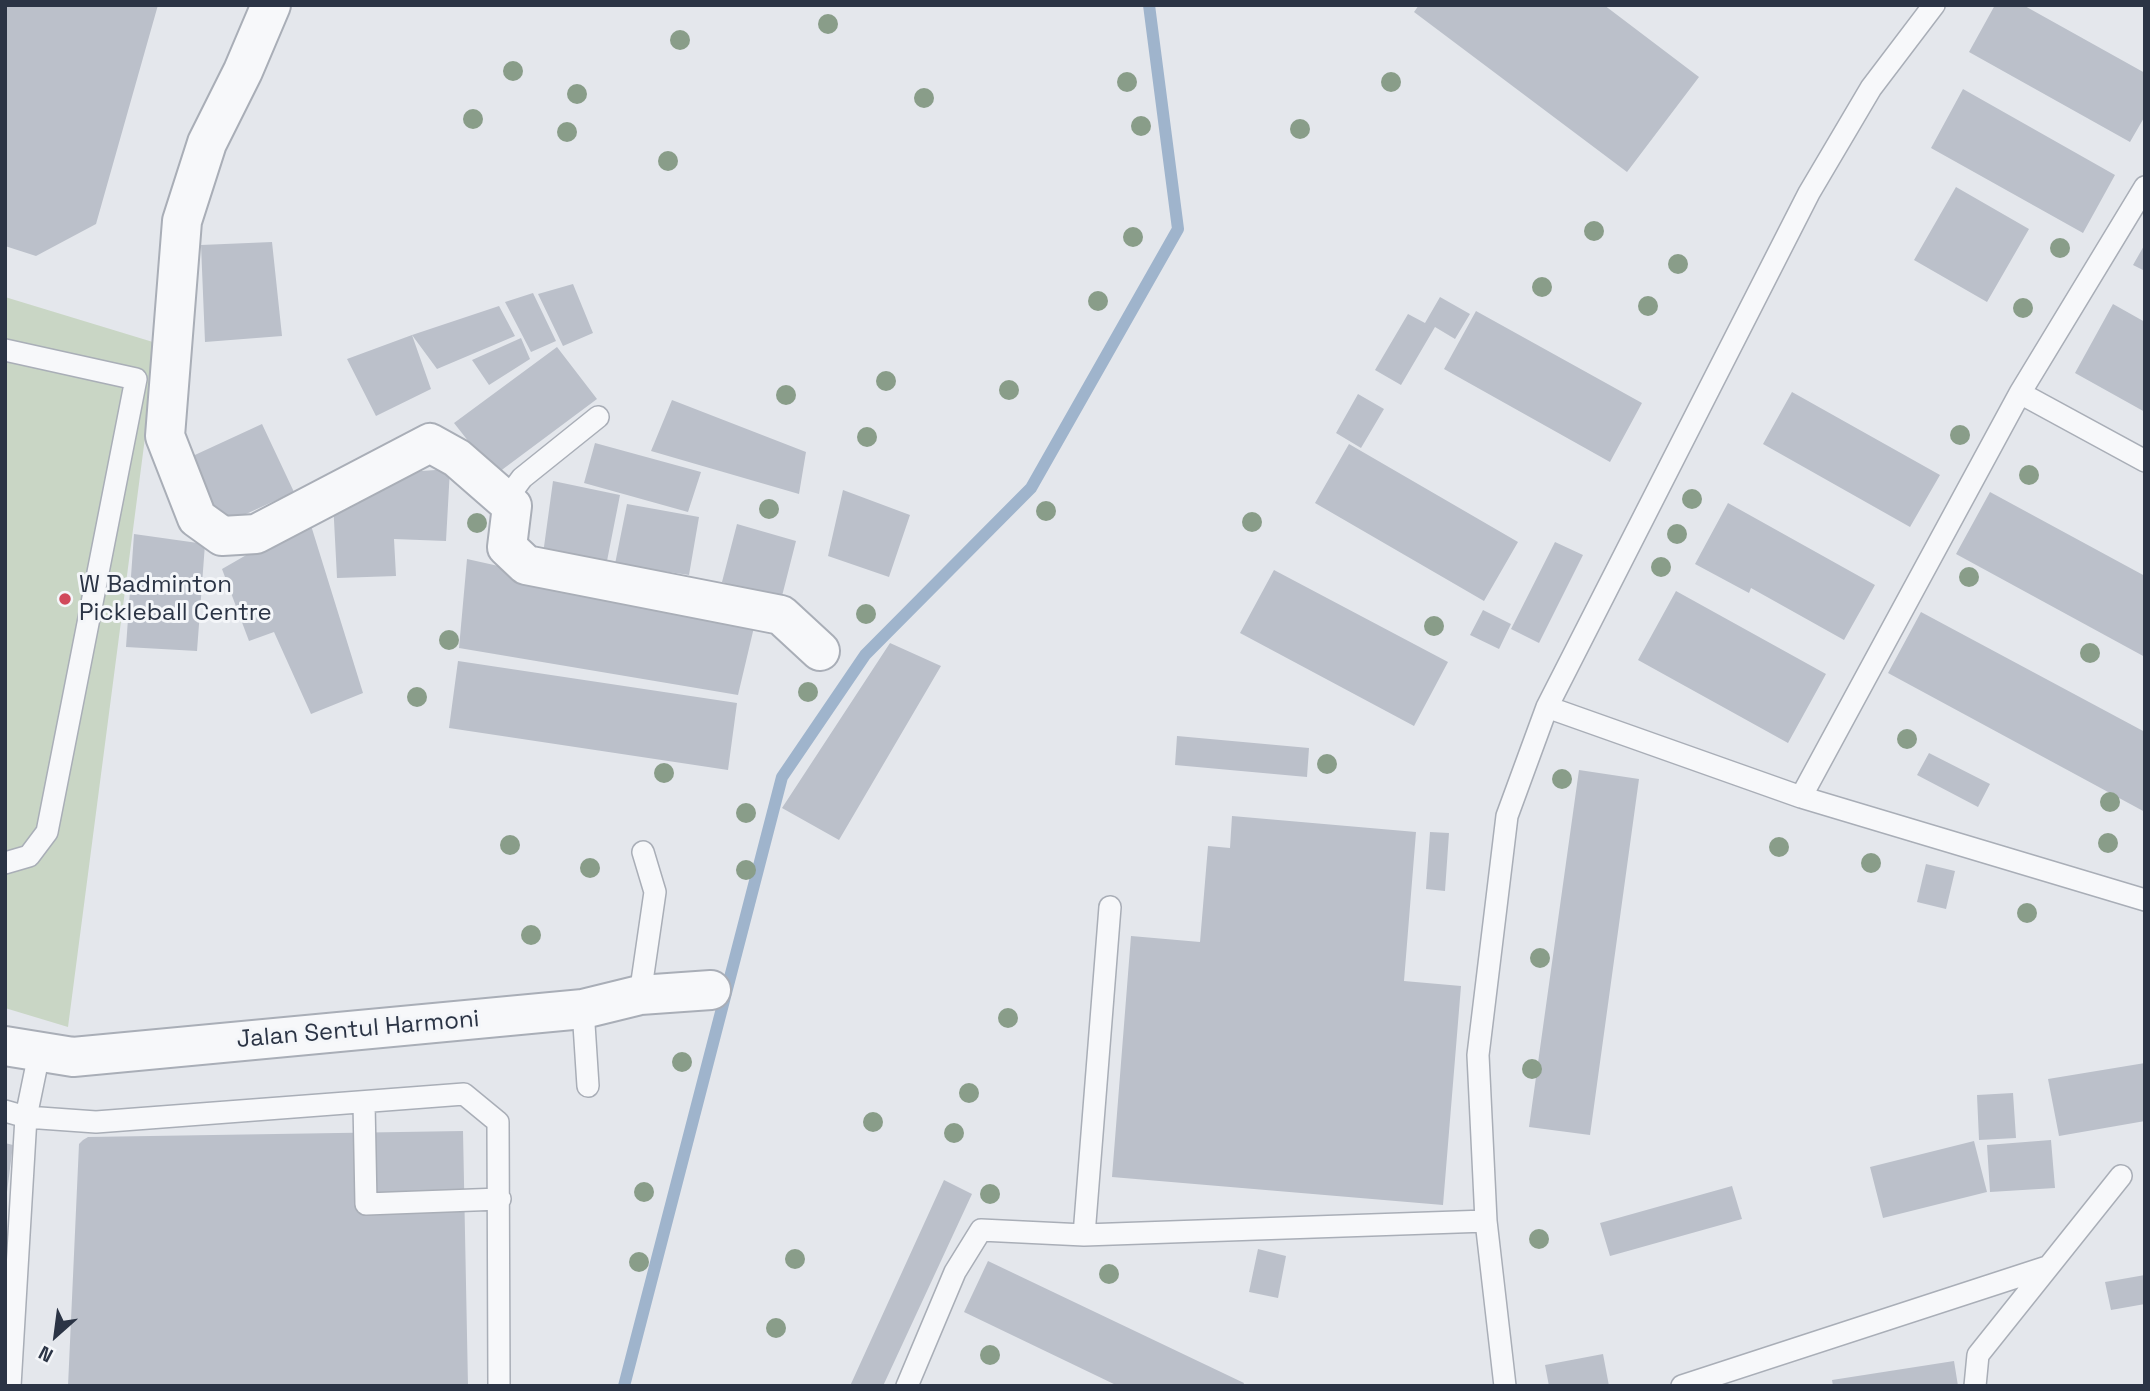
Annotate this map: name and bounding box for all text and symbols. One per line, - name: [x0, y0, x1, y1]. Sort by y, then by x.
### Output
- place label: W Badminton Pickleball Centre: [79, 571, 272, 627]
- marker: W Badminton Pickleball Centre: [57, 591, 73, 607]
- street label: Jalan Sentul Harmoni: [235, 1005, 481, 1055]
- north arrow: [21, 1300, 91, 1370]
- text: N: [34, 1340, 57, 1368]

